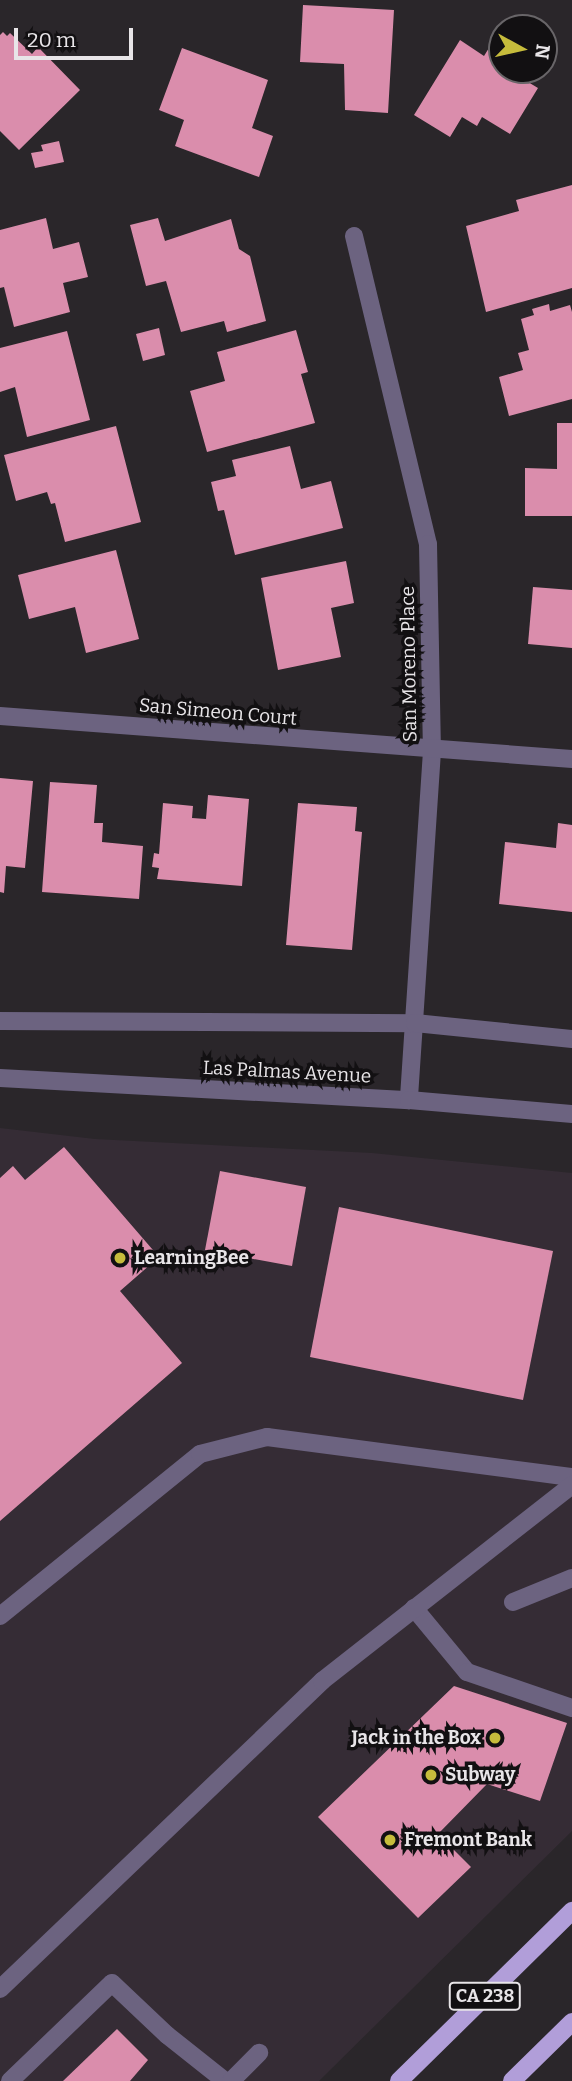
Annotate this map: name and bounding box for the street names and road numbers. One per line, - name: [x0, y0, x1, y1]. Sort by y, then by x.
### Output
- street label: San Moreno Place: [396, 586, 422, 742]
- street label: San Simeon Court: [138, 694, 298, 730]
- street label: Las Palmas Avenue: [202, 1056, 372, 1088]
- road number: CA 238: [448, 1982, 522, 2010]

